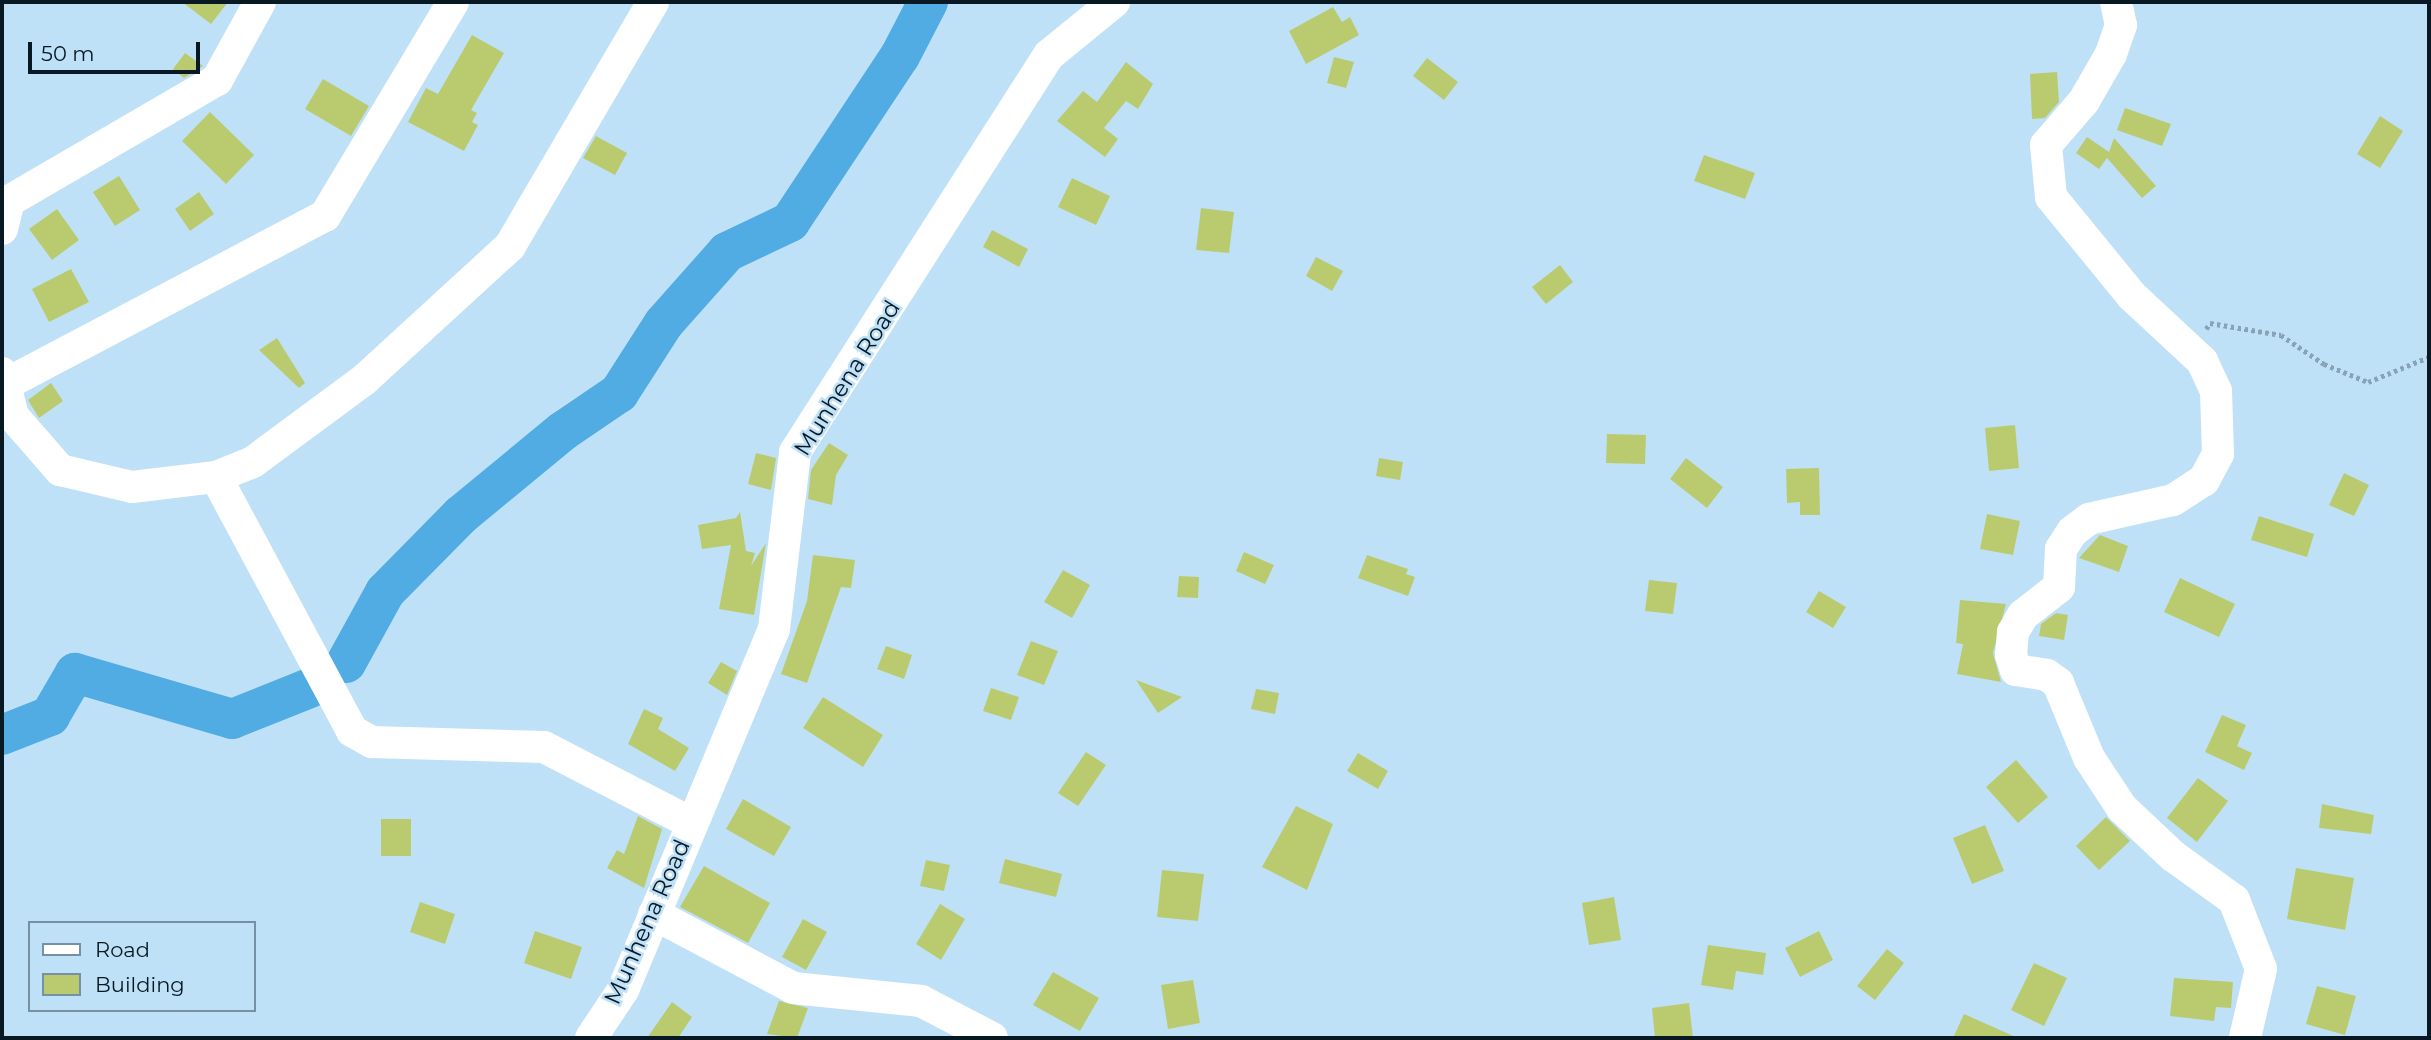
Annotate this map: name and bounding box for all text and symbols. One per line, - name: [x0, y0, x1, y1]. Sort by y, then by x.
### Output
- scale bar: [32, 28, 203, 72]
- text: 50 m: [41, 41, 95, 66]
- street label: Munhena Road: [788, 295, 906, 461]
- street label: Munhena Road: [598, 835, 696, 1009]
- legend: [28, 921, 256, 1012]
- text: Road: [95, 937, 150, 962]
- text: Building: [95, 972, 185, 997]

